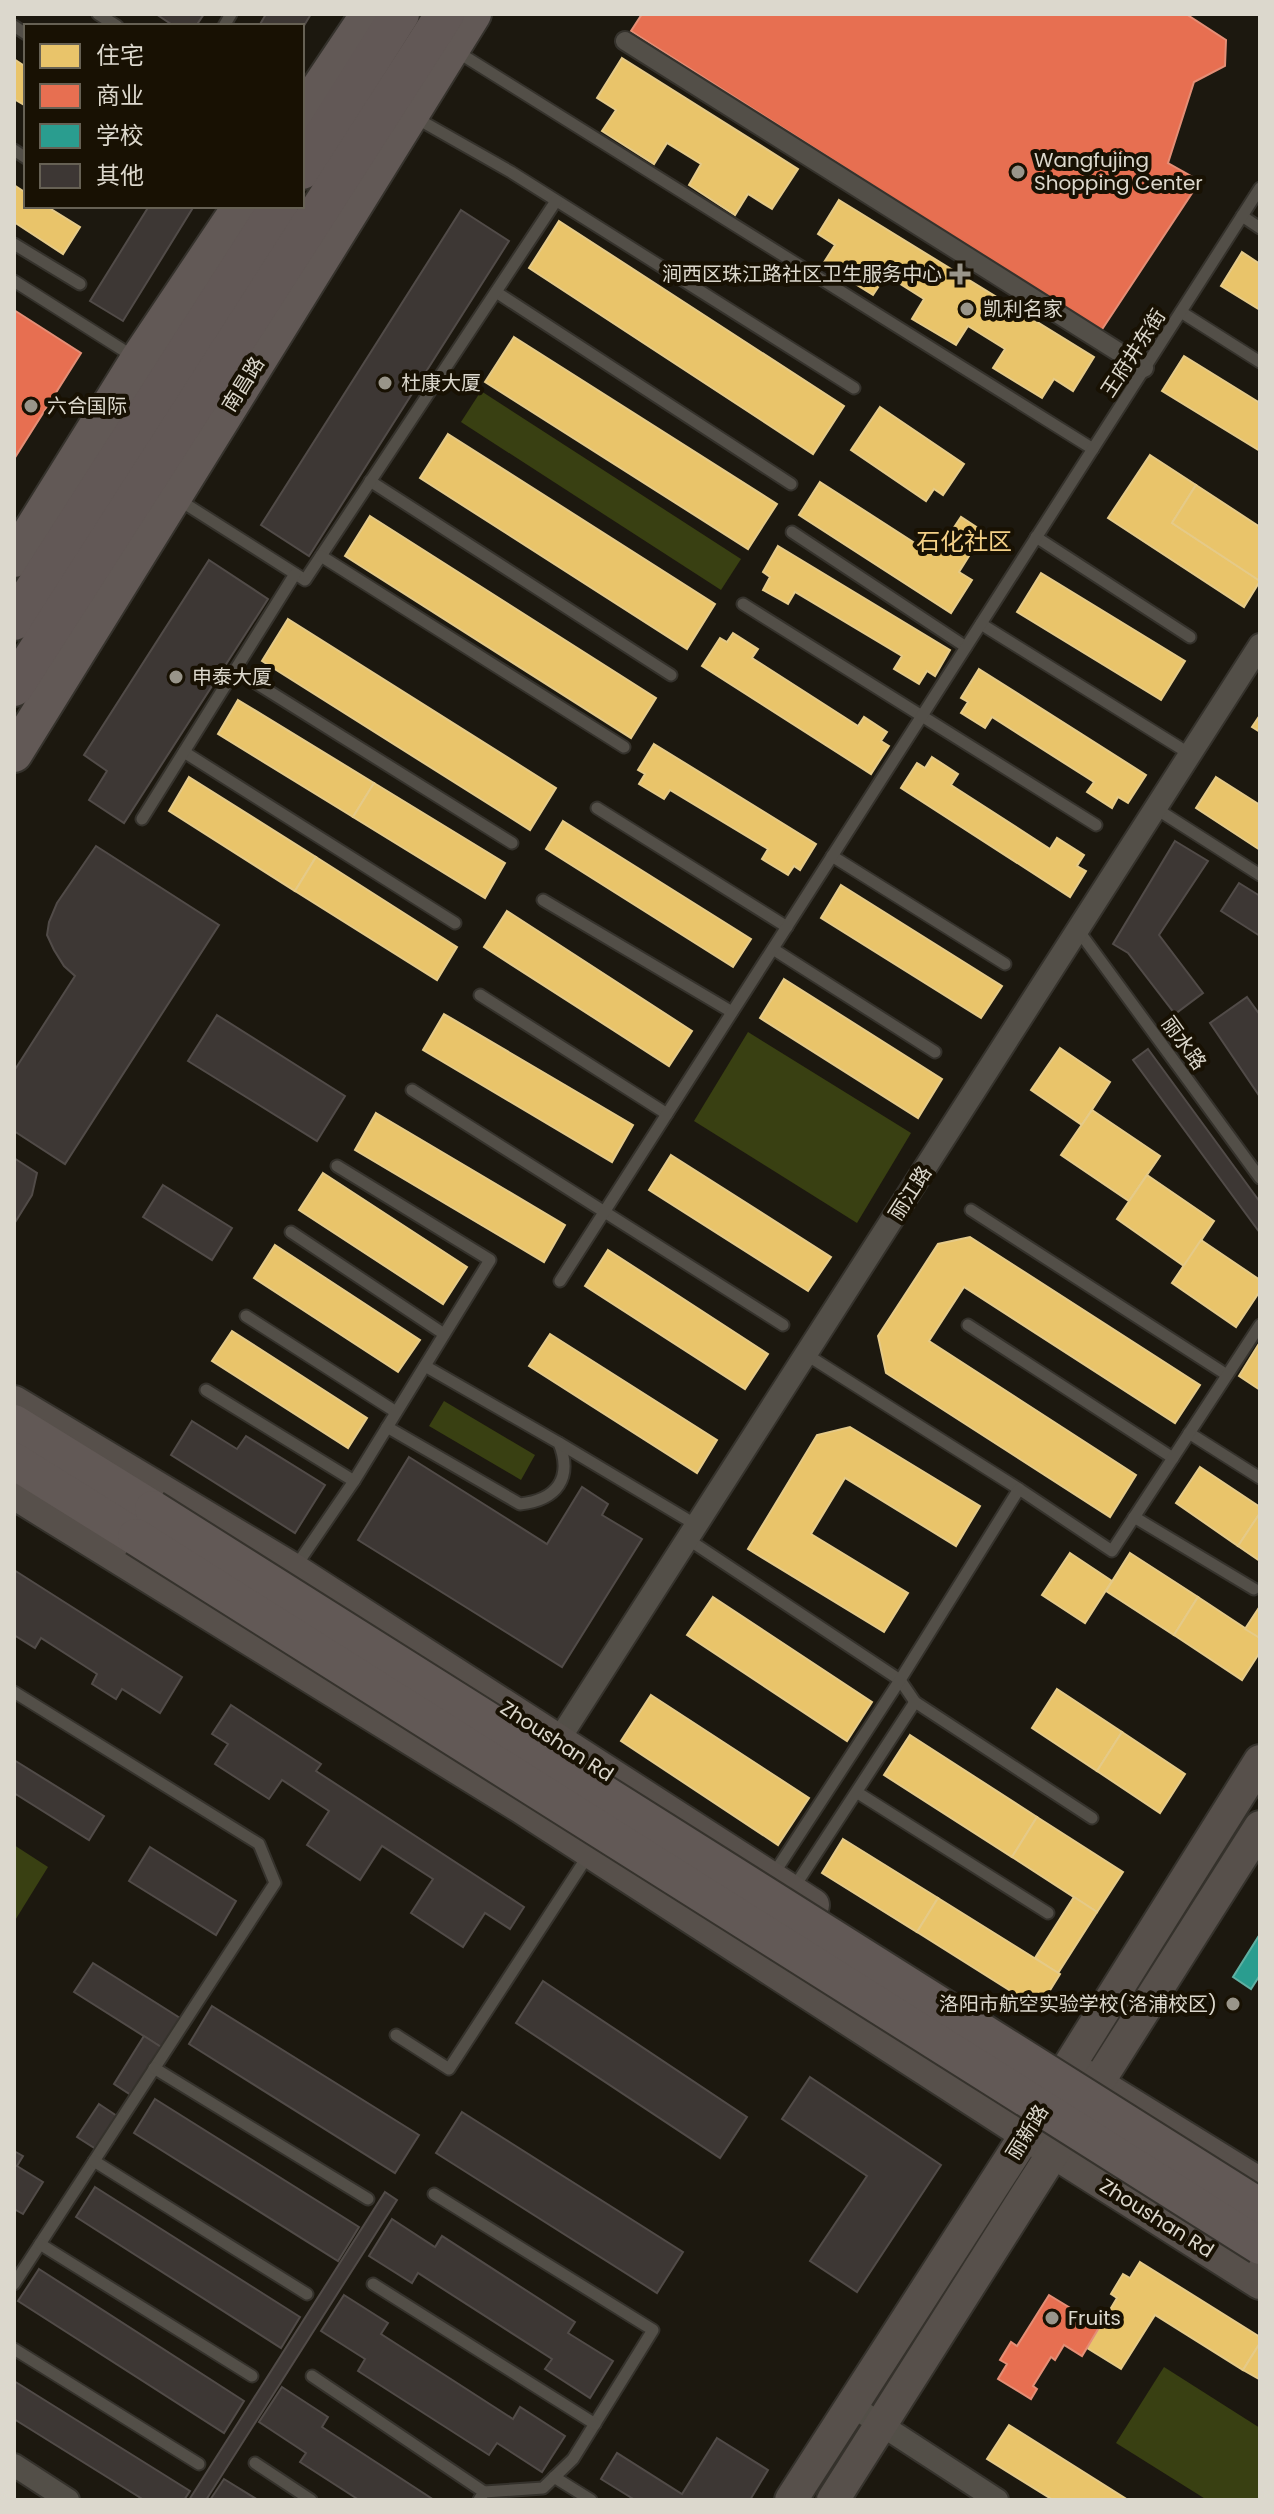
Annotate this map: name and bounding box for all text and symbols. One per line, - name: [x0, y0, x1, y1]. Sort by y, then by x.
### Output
- legend: [24, 24, 304, 208]
- text: 住宅: [96, 39, 144, 72]
- text: 商业: [96, 79, 144, 112]
- text: 学校: [96, 119, 144, 152]
- place label: Wangfujing Shopping Center: [1034, 146, 1203, 197]
- text: 其他: [96, 159, 144, 192]
- marker: Wangfujing Shopping Center: [1009, 163, 1027, 181]
- place label: 涧西区珠江路社区卫生服务中心: [662, 260, 942, 288]
- marker: 涧西区珠江路社区卫生服务中心: [949, 263, 971, 285]
- place label: 凯利名家: [983, 295, 1063, 323]
- marker: 凯利名家: [958, 300, 976, 318]
- street label: 王府井东街: [1094, 303, 1172, 403]
- street label: 南昌路: [215, 351, 271, 417]
- place label: 杜康大厦: [401, 369, 481, 397]
- marker: 杜康大厦: [376, 374, 394, 392]
- place label: 六合国际: [47, 392, 127, 420]
- marker: 六合国际: [22, 397, 40, 415]
- district label: 石化社区: [916, 525, 1012, 558]
- place label: 申泰大厦: [192, 663, 272, 691]
- marker: 申泰大厦: [167, 668, 185, 686]
- street label: 丽水路: [1155, 1011, 1213, 1075]
- street label: 丽江路: [882, 1160, 938, 1226]
- street label: Zhoushan Rd: [495, 1694, 619, 1788]
- place label: 洛阳市航空实验学校(洛浦校区): [939, 1990, 1217, 2018]
- marker: 洛阳市航空实验学校(洛浦校区): [1224, 1995, 1242, 2013]
- street label: 丽新路: [999, 2099, 1055, 2165]
- street label: Zhoushan Rd: [1095, 2172, 1219, 2264]
- place label: Fruits: [1068, 2304, 1121, 2332]
- marker: Fruits: [1043, 2309, 1061, 2327]

